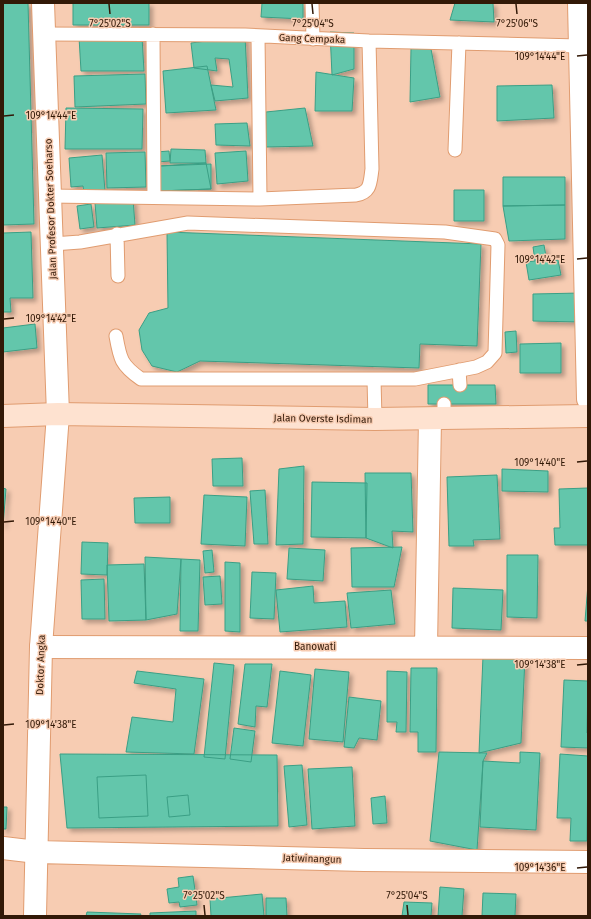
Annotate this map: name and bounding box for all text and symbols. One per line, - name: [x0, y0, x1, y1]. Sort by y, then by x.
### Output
- text: 7°25'02"S: [89, 18, 131, 30]
- text: 7°25'04"S: [292, 18, 334, 30]
- text: 7°25'06"S: [496, 18, 538, 30]
- street label: Gang Cempaka: [279, 32, 345, 46]
- text: 109°14'44"E: [515, 51, 565, 63]
- text: 109°14'44"E: [26, 110, 76, 122]
- street label: Jalan Profesor Dokter Soeharso: [43, 138, 59, 280]
- text: 109°14'42"E: [515, 254, 565, 266]
- text: 109°14'42"E: [26, 313, 76, 325]
- street label: Jalan Overste Isdiman: [274, 412, 372, 426]
- text: 109°14'40"E: [514, 457, 566, 469]
- text: 109°14'40"E: [25, 516, 77, 528]
- street label: Doktor Angka: [34, 635, 48, 695]
- street label: Banowati: [294, 641, 336, 653]
- text: 109°14'38"E: [514, 659, 566, 671]
- text: 109°14'38"E: [25, 719, 77, 731]
- street label: Jatiwinangun: [282, 852, 342, 866]
- text: 109°14'36"E: [514, 862, 566, 874]
- text: 7°25'02"S: [183, 890, 225, 902]
- text: 7°25'04"S: [386, 890, 428, 902]

